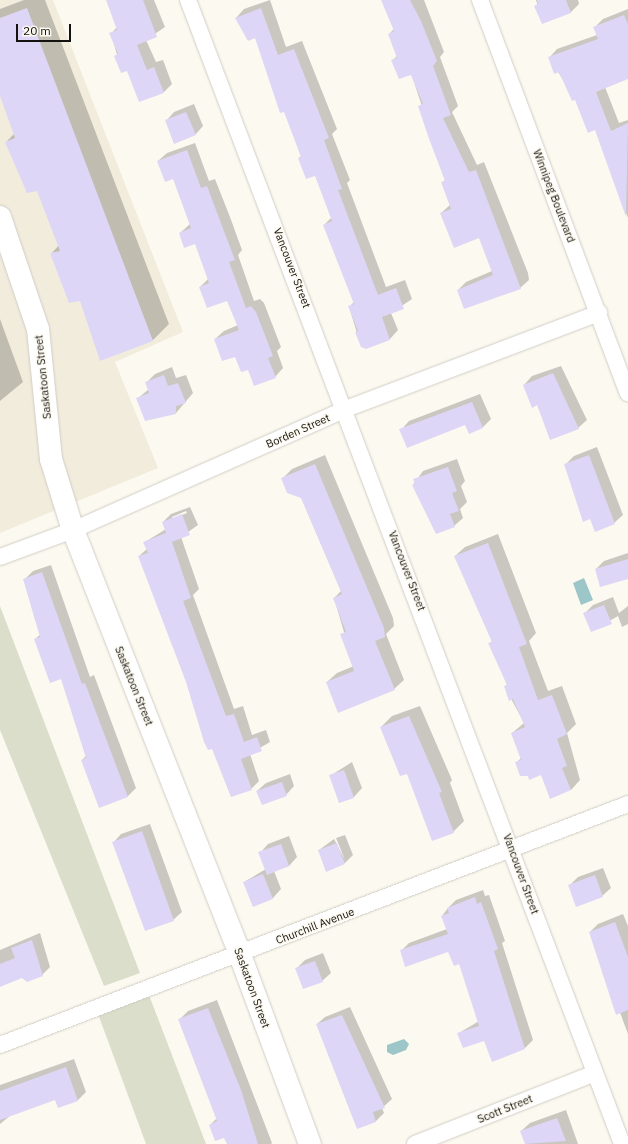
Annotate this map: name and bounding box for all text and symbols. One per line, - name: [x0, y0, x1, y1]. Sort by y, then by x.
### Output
- scale bar: [18, 16, 73, 42]
- text: 20 m: [23, 23, 51, 38]
- street label: Winnipeg Boulevard: [530, 148, 578, 244]
- street label: Vancouver Street: [271, 226, 313, 310]
- street label: Saskatoon Street: [32, 334, 54, 420]
- street label: Borden Street: [264, 411, 332, 451]
- street label: Vancouver Street: [386, 529, 428, 613]
- street label: Saskatoon Street: [112, 644, 156, 728]
- street label: Vancouver Street: [500, 832, 542, 916]
- street label: Churchill Avenue: [274, 905, 356, 947]
- street label: Saskatoon Street: [231, 946, 273, 1030]
- street label: Scott Street: [475, 1092, 535, 1126]

